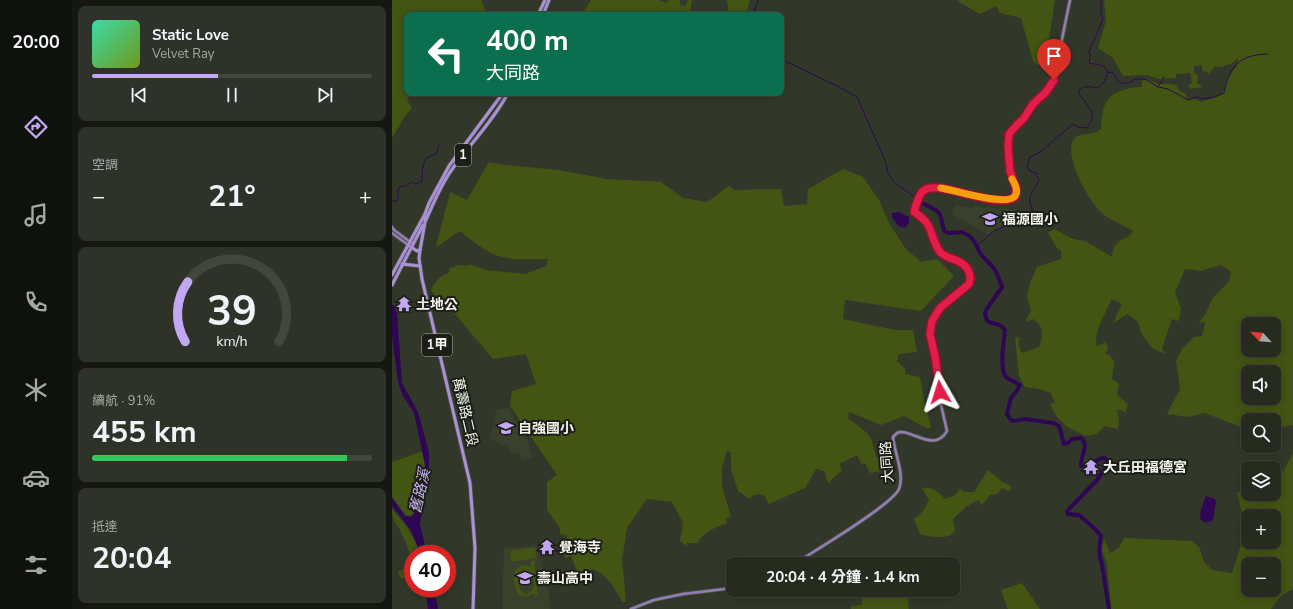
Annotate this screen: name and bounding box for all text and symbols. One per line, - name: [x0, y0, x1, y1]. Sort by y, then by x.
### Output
- text: 400 m: [486, 22, 569, 60]
- text: Static Love: [152, 25, 229, 45]
- icon: left: [420, 28, 472, 80]
- text: 20:00: [12, 30, 60, 54]
- pin: [1037, 39, 1071, 80]
- text: Velvet Ray: [152, 45, 214, 63]
- icon: arrive: [1043, 45, 1065, 67]
- text: 大同路: [486, 61, 540, 85]
- icon: previous: [128, 84, 150, 106]
- icon: pause: [221, 84, 243, 106]
- icon: next: [314, 84, 336, 106]
- icon: directions: [22, 113, 50, 141]
- road number: 1: [455, 144, 471, 166]
- text: 空調: [92, 156, 118, 174]
- text: 21°: [208, 176, 256, 217]
- text: −: [92, 182, 105, 212]
- text: +: [359, 182, 372, 212]
- icon: music: [22, 201, 50, 229]
- school or university icon: 福源國小: [981, 210, 999, 228]
- place label: 福源國小: [1002, 210, 1058, 229]
- text: 39: [207, 283, 257, 340]
- icon: phone: [22, 288, 50, 316]
- temple icon: 土地公: [395, 295, 413, 313]
- place label: 土地公: [416, 295, 458, 314]
- north arrow: [1241, 317, 1281, 357]
- map controls: [1241, 317, 1281, 597]
- text: km/h: [216, 332, 248, 351]
- road number: 1甲: [422, 334, 452, 356]
- button: sound: [1241, 365, 1281, 405]
- position arrow: [919, 371, 961, 413]
- icon: climate: [22, 376, 50, 404]
- street label: 萬壽路二段: [448, 376, 482, 448]
- text: 續航 · 91%: [92, 392, 155, 410]
- text: 455 km: [92, 412, 197, 453]
- button: search: [1241, 413, 1281, 453]
- school or university icon: 自強國小: [497, 419, 515, 437]
- place label: 自強國小: [518, 419, 574, 438]
- street label: 大同路: [876, 440, 898, 484]
- temple icon: 大丘田福德宮: [1082, 458, 1100, 476]
- place label: 大丘田福德宮: [1103, 458, 1187, 477]
- button: layers: [1241, 461, 1281, 501]
- icon: car: [22, 464, 50, 492]
- water label: 舊路溪: [405, 465, 435, 515]
- button: +: [1241, 509, 1281, 549]
- text: 抵達: [92, 518, 118, 536]
- text: 20:04: [92, 538, 171, 579]
- temple icon: 覺海寺: [538, 538, 556, 556]
- place label: 覺海寺: [559, 538, 601, 557]
- speed limit sign: 40: [404, 545, 456, 597]
- icon: filters: [22, 551, 50, 579]
- button: −: [1241, 557, 1281, 597]
- text: 20:04 · 4 分鐘 · 1.4 km: [766, 567, 920, 587]
- school or university icon: 壽山高中: [516, 569, 534, 587]
- place label: 壽山高中: [537, 569, 593, 588]

